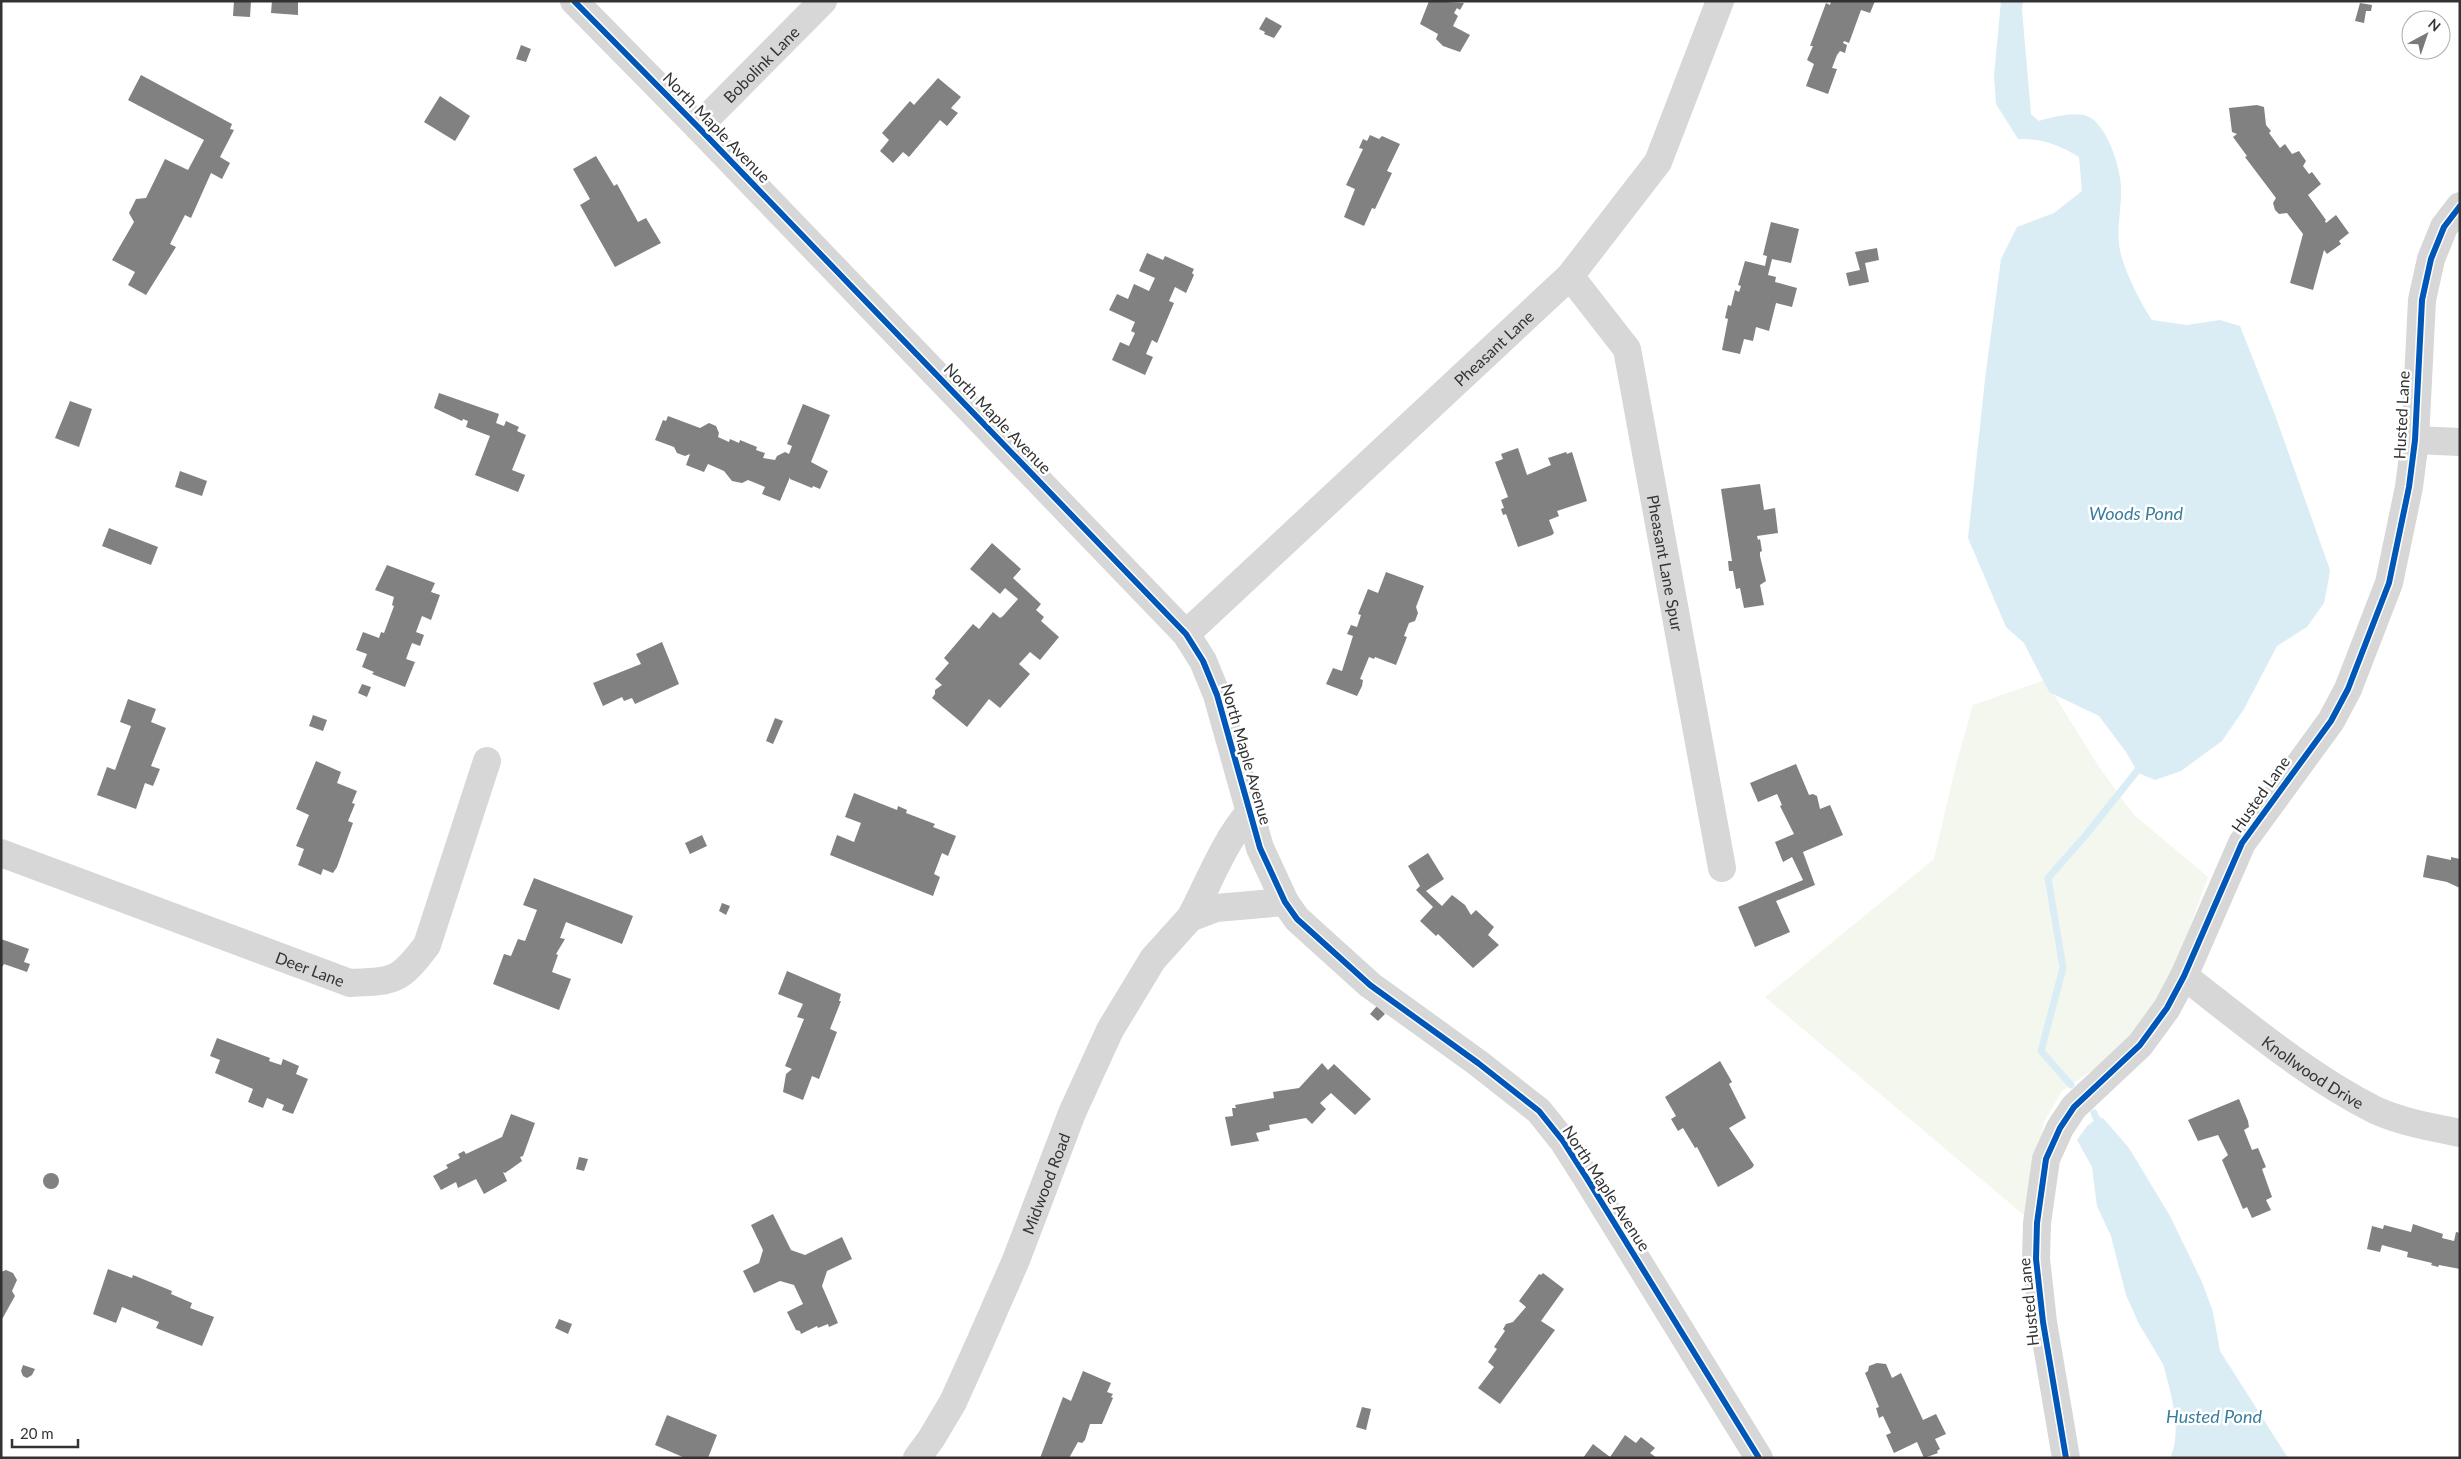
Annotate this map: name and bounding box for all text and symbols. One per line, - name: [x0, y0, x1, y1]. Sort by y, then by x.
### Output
- north arrow: [2401, 10, 2451, 60]
- text: N: [2425, 15, 2444, 35]
- street label: Bobolink Lane: [719, 22, 803, 106]
- street label: North Maple Avenue: [659, 68, 775, 186]
- street label: Pheasant Lane: [1449, 306, 1537, 389]
- street label: North Maple Avenue: [940, 359, 1056, 477]
- street label: Husted Lane: [2389, 370, 2413, 460]
- street label: Pheasant Lane Spur: [1644, 493, 1688, 633]
- water label: Woods Pond: [2089, 502, 2183, 524]
- street label: North Maple Avenue: [1218, 681, 1276, 827]
- street label: Husted Lane: [2227, 752, 2293, 836]
- street label: Deer Lane: [273, 947, 347, 990]
- street label: Knollwood Drive: [2259, 1031, 2367, 1112]
- street label: North Maple Avenue: [1559, 1122, 1655, 1254]
- street label: Midwood Road: [1017, 1130, 1073, 1237]
- street label: Husted Lane: [2014, 1257, 2042, 1347]
- water label: Husted Pond: [2166, 1405, 2262, 1427]
- scale bar: [12, 1416, 79, 1448]
- text: 20 m: [20, 1424, 54, 1442]

